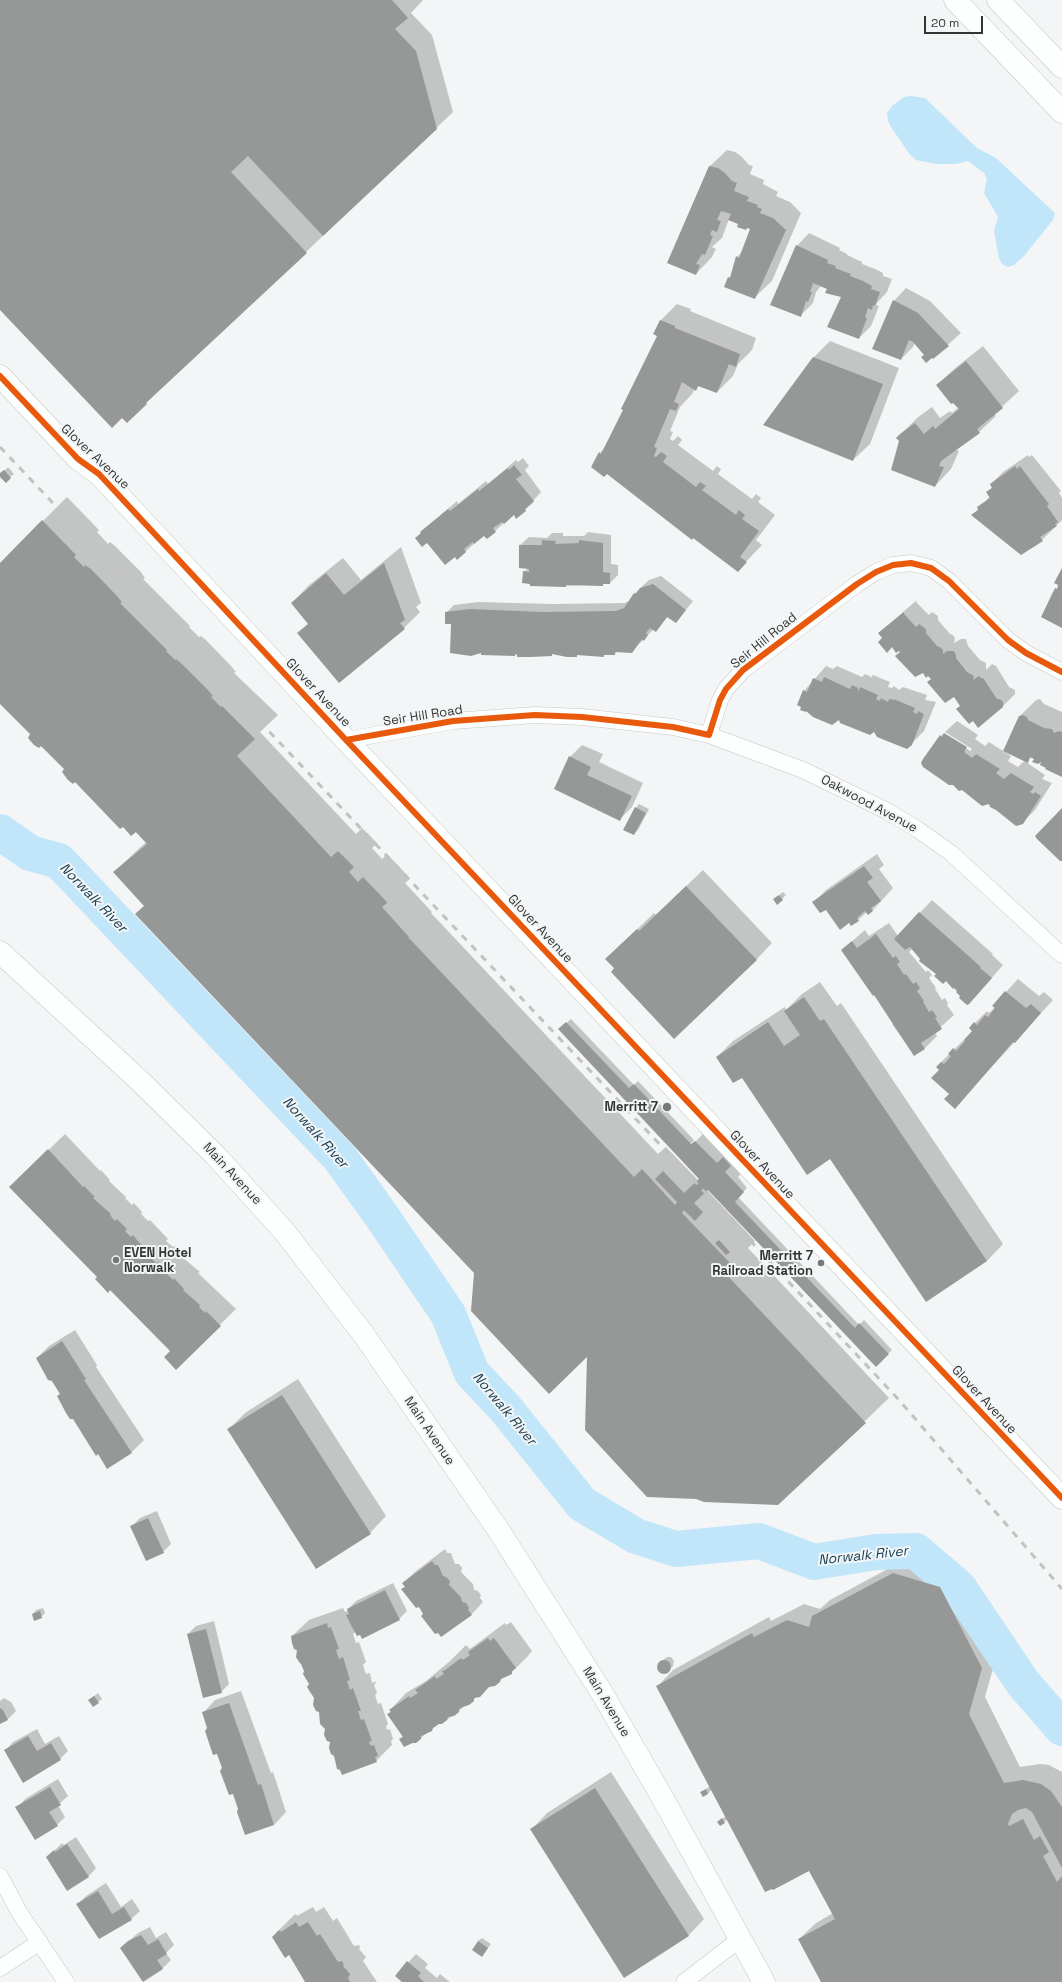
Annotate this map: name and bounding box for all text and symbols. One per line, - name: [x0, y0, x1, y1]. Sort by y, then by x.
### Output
- scale bar: [926, 8, 985, 34]
- text: 20 m: [931, 15, 959, 31]
- street label: Glover Avenue: [57, 421, 133, 493]
- street label: Seir Hill Road: [728, 610, 800, 672]
- street label: Glover Avenue: [282, 655, 354, 731]
- street label: Seir Hill Road: [382, 702, 464, 730]
- street label: Oakwood Avenue: [818, 772, 920, 836]
- water label: Norwalk River: [56, 860, 130, 936]
- street label: Glover Avenue: [504, 891, 576, 967]
- water label: Norwalk River: [279, 1094, 351, 1172]
- place label: Merritt 7: [605, 1099, 658, 1115]
- marker: Merritt 7: [661, 1101, 673, 1113]
- street label: Glover Avenue: [726, 1127, 798, 1203]
- street label: Main Avenue: [199, 1140, 265, 1208]
- place label: EVEN Hotel Norwalk: [124, 1245, 191, 1276]
- place label: Merritt 7 Railroad Station: [712, 1248, 813, 1279]
- marker: EVEN Hotel Norwalk: [111, 1255, 121, 1265]
- marker: Merritt 7 Railroad Station: [816, 1258, 826, 1268]
- street label: Glover Avenue: [948, 1362, 1020, 1438]
- water label: Norwalk River: [469, 1369, 539, 1449]
- street label: Main Avenue: [400, 1394, 458, 1468]
- water label: Norwalk River: [817, 1543, 909, 1569]
- street label: Main Avenue: [579, 1664, 633, 1740]

